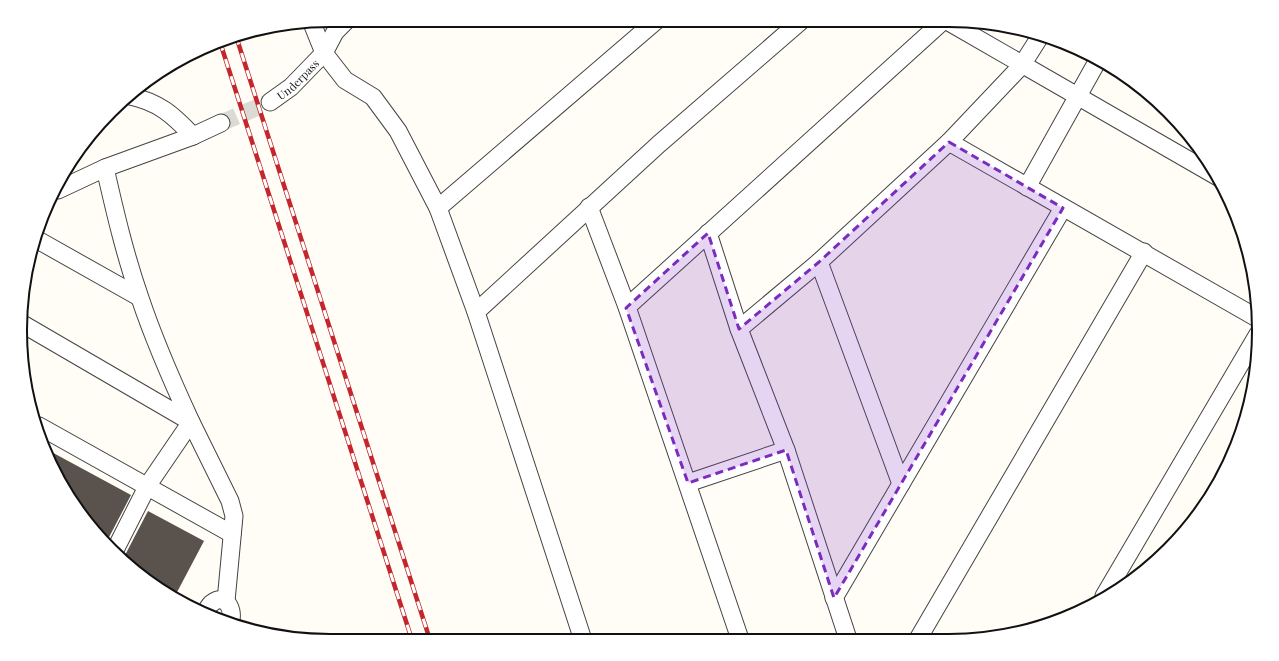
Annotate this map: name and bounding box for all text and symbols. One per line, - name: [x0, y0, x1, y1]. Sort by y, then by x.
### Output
- street label: Underpass: [274, 56, 322, 102]

